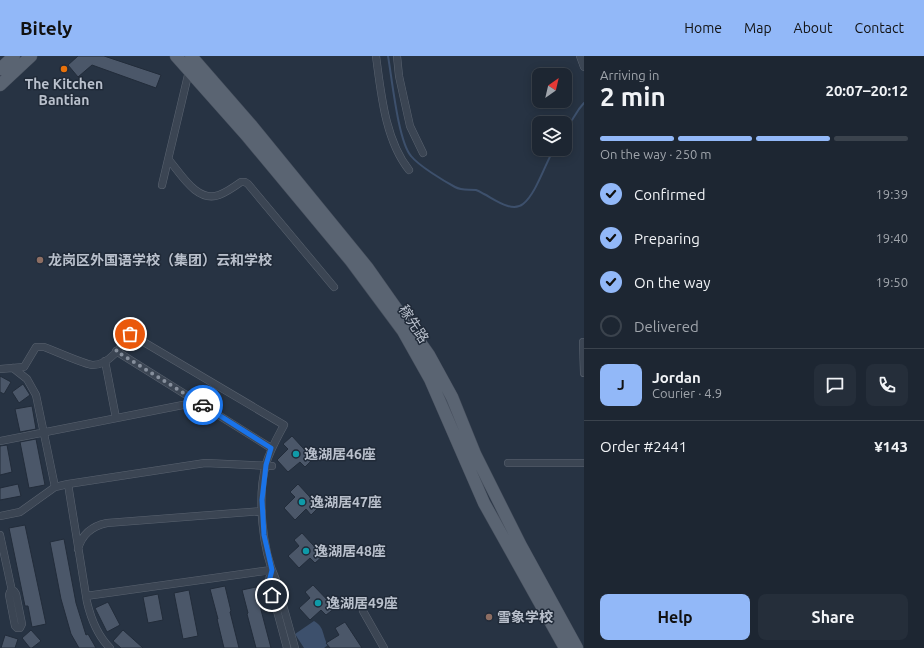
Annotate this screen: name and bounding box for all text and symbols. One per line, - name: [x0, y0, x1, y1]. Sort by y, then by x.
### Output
- text: Bitely: [20, 17, 72, 39]
- text: Home: [684, 20, 722, 36]
- text: Map: [744, 20, 772, 36]
- text: About: [794, 20, 833, 36]
- text: Contact: [855, 20, 904, 36]
- marker: The Kitchen Bantian: [59, 64, 69, 74]
- north arrow: [532, 68, 572, 108]
- map controls: [532, 68, 572, 156]
- text: Arriving in: [600, 68, 659, 82]
- place label: The Kitchen Bantian: [25, 76, 103, 108]
- text: 2 min: [600, 82, 666, 111]
- text: 20:07–20:12: [825, 82, 908, 99]
- button: layers: [532, 116, 572, 156]
- text: On the way · 250 m: [600, 147, 712, 161]
- icon: check: [600, 183, 622, 205]
- text: Confirmed: [634, 186, 706, 203]
- text: 19:39: [875, 187, 908, 201]
- icon: check: [600, 227, 622, 249]
- text: Preparing: [634, 230, 700, 247]
- text: 19:40: [875, 231, 908, 245]
- place label: 龙岗区外国语学校（集团）云和学校: [48, 252, 272, 268]
- marker: 龙岗区外国语学校（集团）云和学校: [35, 255, 45, 265]
- icon: check: [600, 271, 622, 293]
- text: On the way: [634, 274, 710, 291]
- text: 19:50: [875, 275, 908, 289]
- street label: 稼先路: [396, 302, 432, 346]
- pin: [113, 317, 147, 351]
- text: Delivered: [634, 318, 699, 335]
- icon: bag: [119, 323, 141, 345]
- button: chat: [814, 364, 856, 406]
- button: phone: [866, 364, 908, 406]
- text: Jordan: [652, 369, 701, 386]
- text: J: [617, 376, 625, 393]
- courier: [183, 385, 223, 425]
- text: Courier · 4.9: [652, 386, 722, 400]
- icon: car: [192, 394, 214, 416]
- text: Order #2441: [600, 438, 687, 455]
- text: ¥143: [874, 438, 908, 455]
- place label: 逸湖居46座: [304, 446, 376, 462]
- marker: 逸湖居46座: [291, 449, 301, 459]
- place label: 逸湖居47座: [310, 494, 382, 510]
- marker: 逸湖居47座: [297, 497, 307, 507]
- place label: 逸湖居48座: [314, 543, 386, 559]
- marker: 逸湖居48座: [301, 546, 311, 556]
- pin: [255, 578, 289, 612]
- icon: home: [261, 584, 283, 606]
- button: Help: [600, 594, 750, 640]
- button: Share: [758, 594, 908, 640]
- place label: 逸湖居49座: [326, 595, 398, 611]
- marker: 逸湖居49座: [313, 598, 323, 608]
- place label: 雪象学校: [497, 609, 553, 625]
- marker: 雪象学校: [484, 612, 494, 622]

